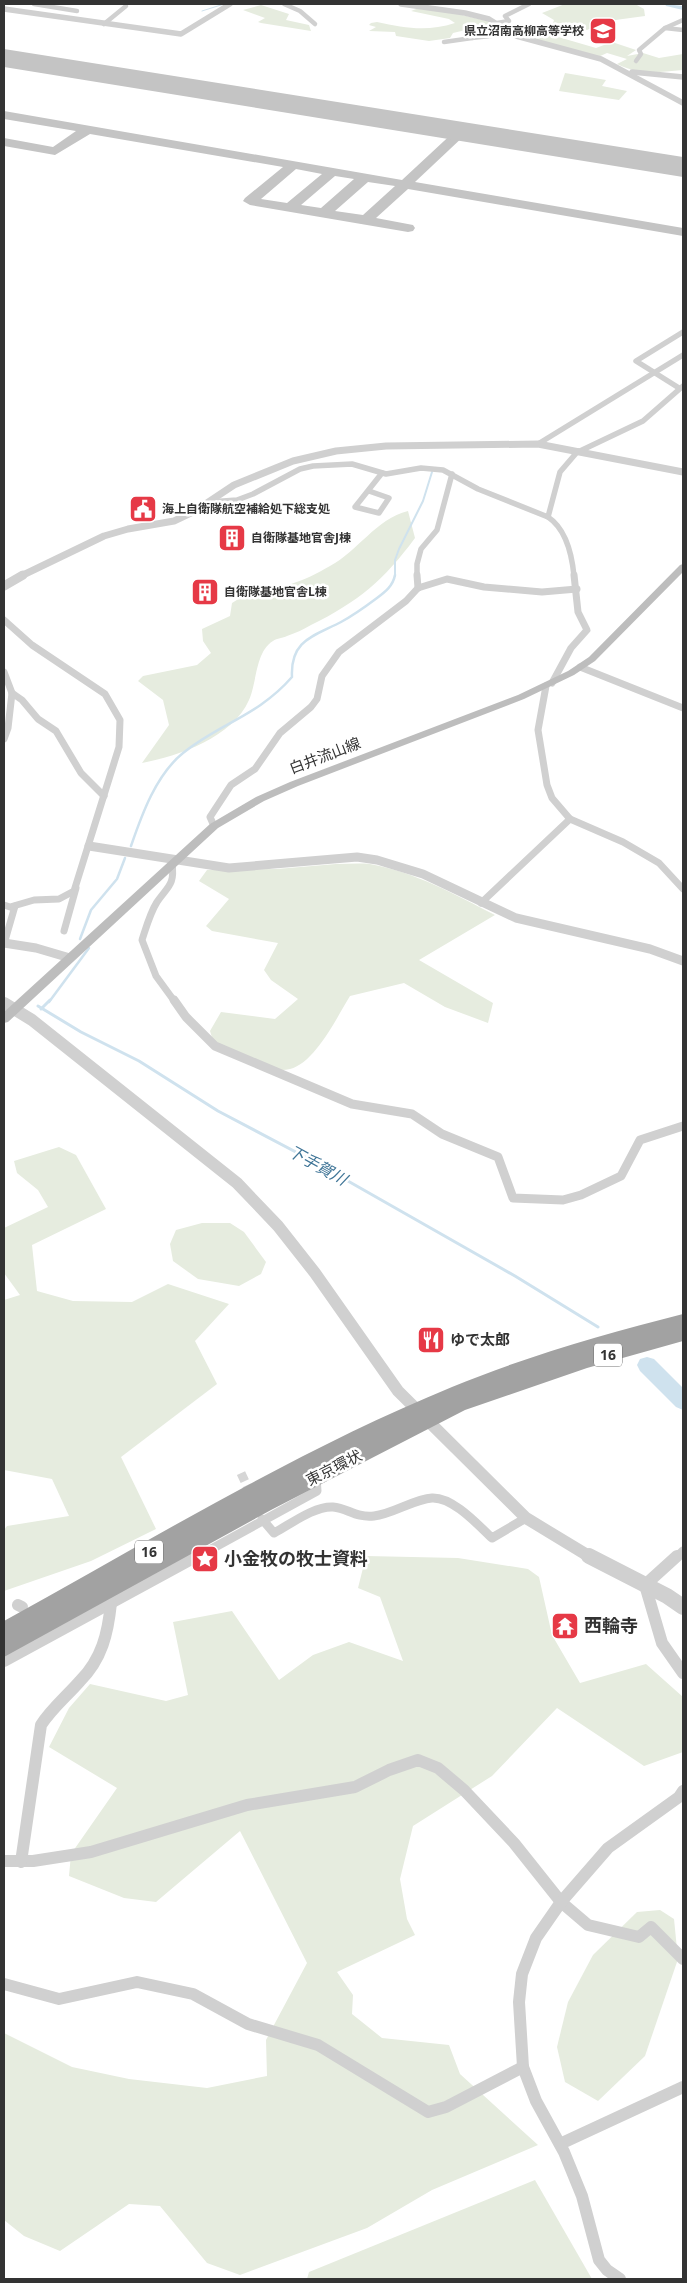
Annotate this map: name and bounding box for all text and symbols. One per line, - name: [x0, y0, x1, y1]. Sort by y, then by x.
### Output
- school or university icon: 県立沼南高柳高等学校: [588, 16, 618, 46]
- place label: 県立沼南高柳高等学校: [464, 22, 584, 39]
- public building icon: 海上自衛隊航空補給処下総支処: [128, 494, 158, 524]
- place label: 海上自衛隊航空補給処下総支処: [162, 500, 330, 517]
- building icon: 自衛隊基地官舎J棟: [217, 523, 247, 553]
- place label: 自衛隊基地官舎J棟: [251, 529, 351, 546]
- building icon: 自衛隊基地官舎L棟: [190, 577, 220, 607]
- place label: 自衛隊基地官舎L棟: [224, 583, 327, 600]
- street label: 白井流山線: [286, 732, 363, 778]
- water label: 下手賀川: [285, 1140, 353, 1191]
- restaurant icon: ゆで太郎: [416, 1325, 446, 1355]
- place label: ゆで太郎: [450, 1329, 510, 1349]
- road number: 16: [594, 1344, 622, 1366]
- street label: 東京環状: [302, 1445, 365, 1490]
- road number: 16: [135, 1540, 163, 1564]
- place icon: 小金牧の牧士資料: [190, 1544, 220, 1574]
- place label: 小金牧の牧士資料: [224, 1546, 368, 1570]
- temple icon: 西輪寺: [550, 1611, 580, 1641]
- place label: 西輪寺: [584, 1613, 638, 1637]

